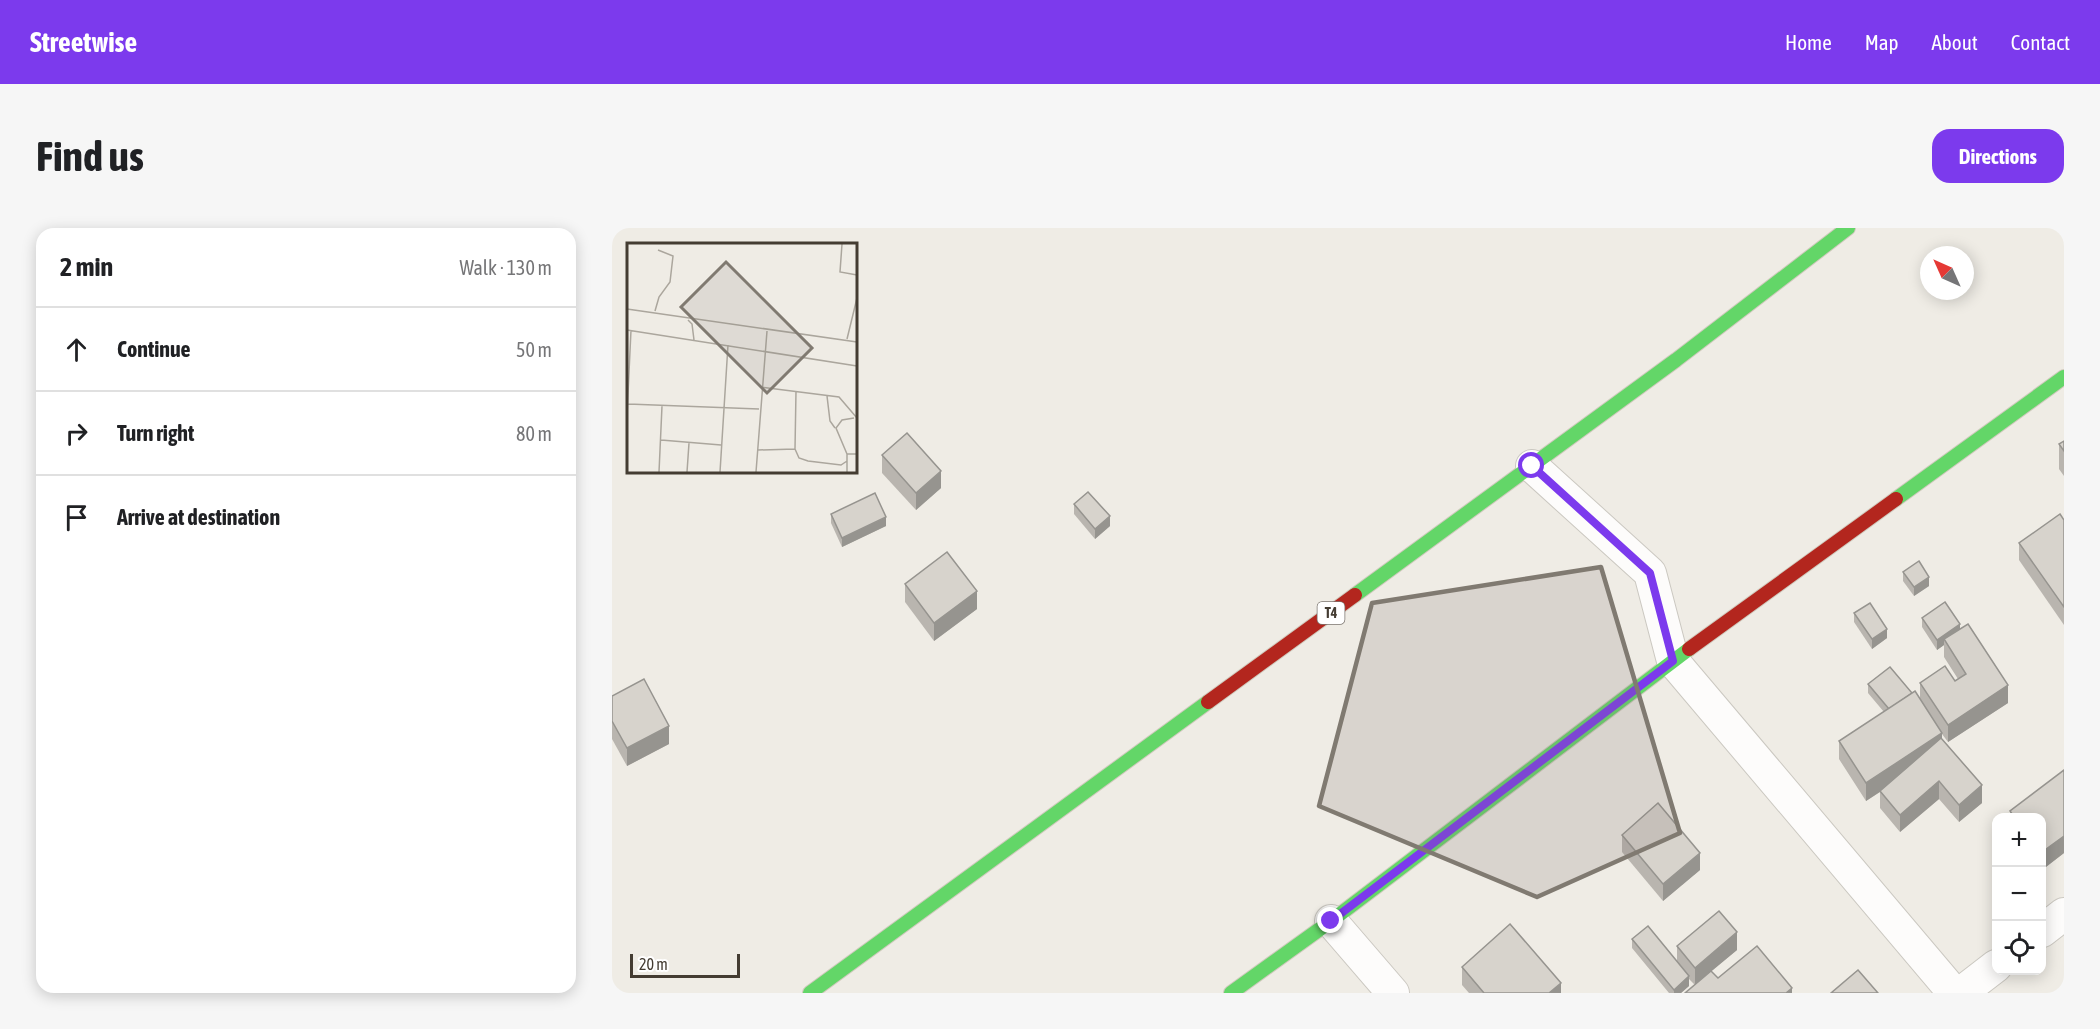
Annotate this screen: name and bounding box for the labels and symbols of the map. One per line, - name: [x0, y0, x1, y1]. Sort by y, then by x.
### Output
- inset map: [627, 243, 856, 472]
- north arrow: [1920, 246, 1974, 300]
- route start: [1518, 452, 1544, 478]
- road number: T4: [1318, 602, 1344, 624]
- route end: [1317, 907, 1343, 933]
- scale bar: [630, 951, 740, 978]

